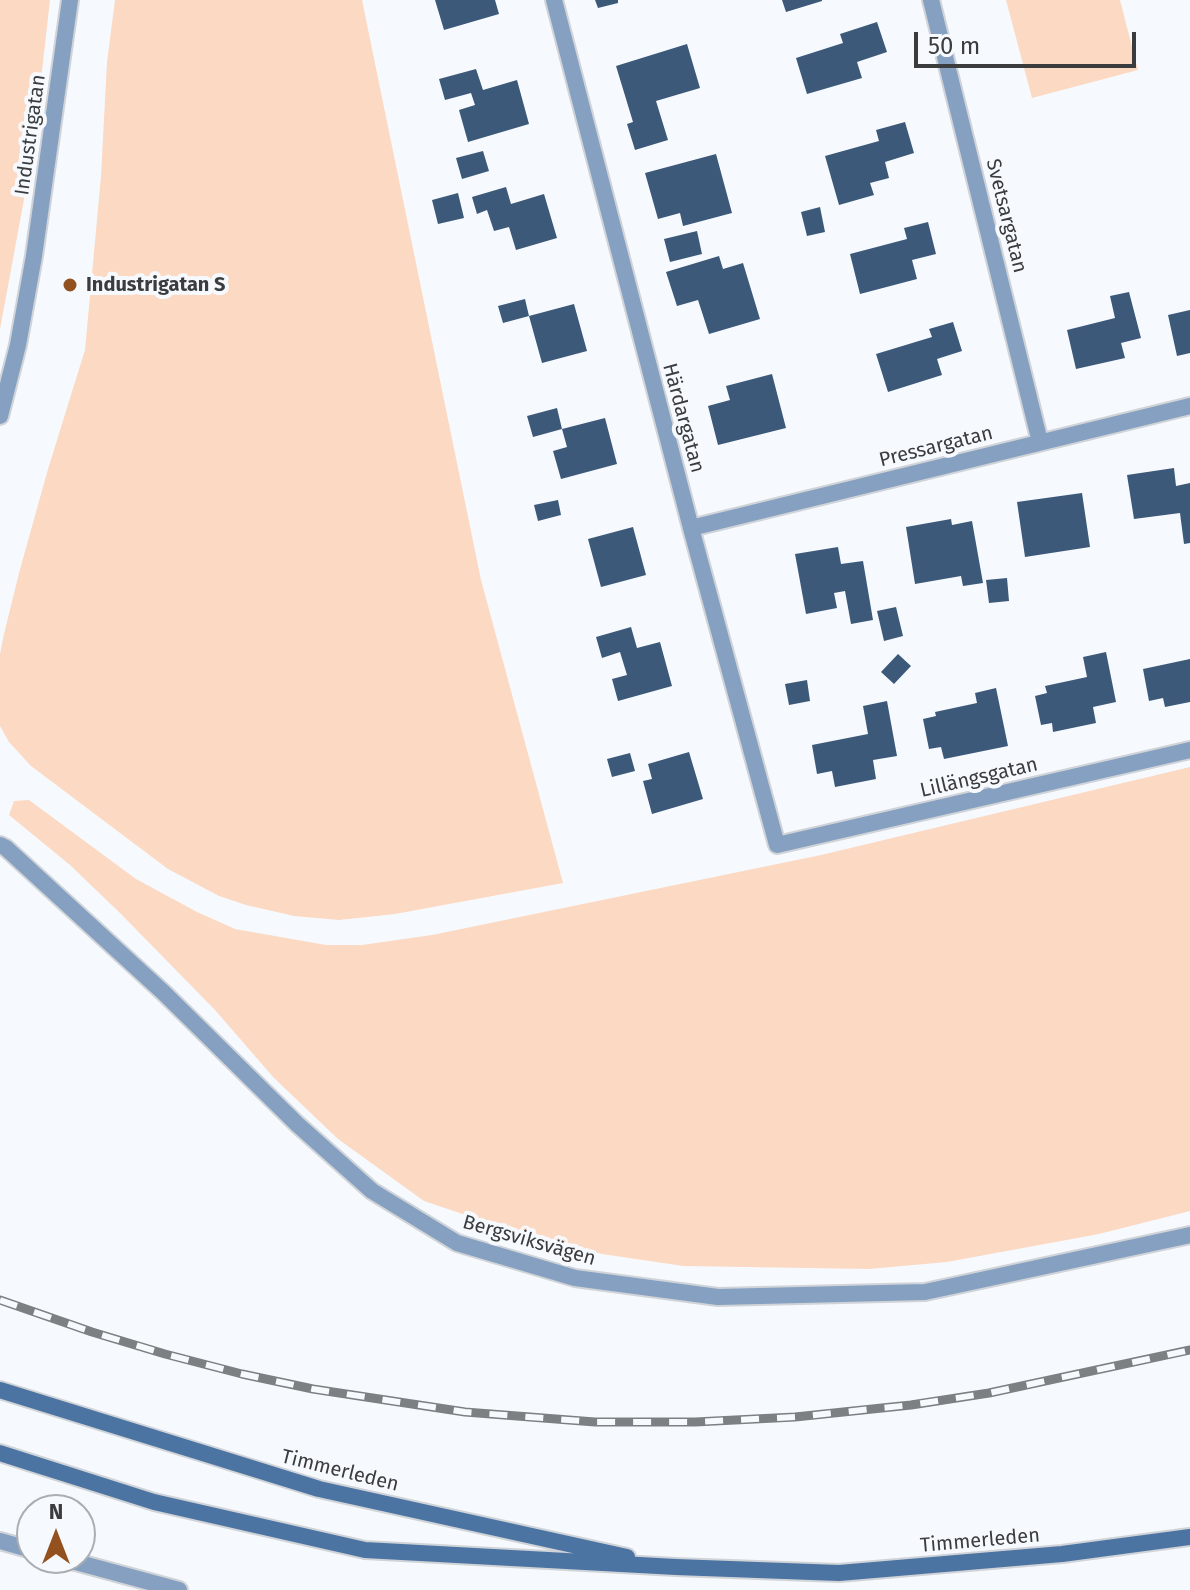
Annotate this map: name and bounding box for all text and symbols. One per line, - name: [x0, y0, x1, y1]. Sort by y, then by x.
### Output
- scale bar: [918, 16, 1140, 66]
- text: 50 m: [928, 32, 980, 60]
- street label: Industrigatan: [11, 73, 51, 197]
- street label: Svetsargatan: [980, 157, 1032, 275]
- place label: Industrigatan S: [86, 273, 226, 297]
- marker: Industrigatan S: [61, 276, 79, 294]
- street label: Härdargatan: [657, 361, 709, 475]
- street label: Pressargatan: [877, 421, 995, 473]
- street label: Lillängsgatan: [918, 753, 1040, 803]
- street label: Bergsviksvägen: [460, 1211, 598, 1271]
- street label: Timmerleden: [279, 1445, 401, 1497]
- north arrow: [16, 1494, 96, 1574]
- text: N: [49, 1498, 63, 1525]
- street label: Timmerleden: [919, 1524, 1041, 1558]

